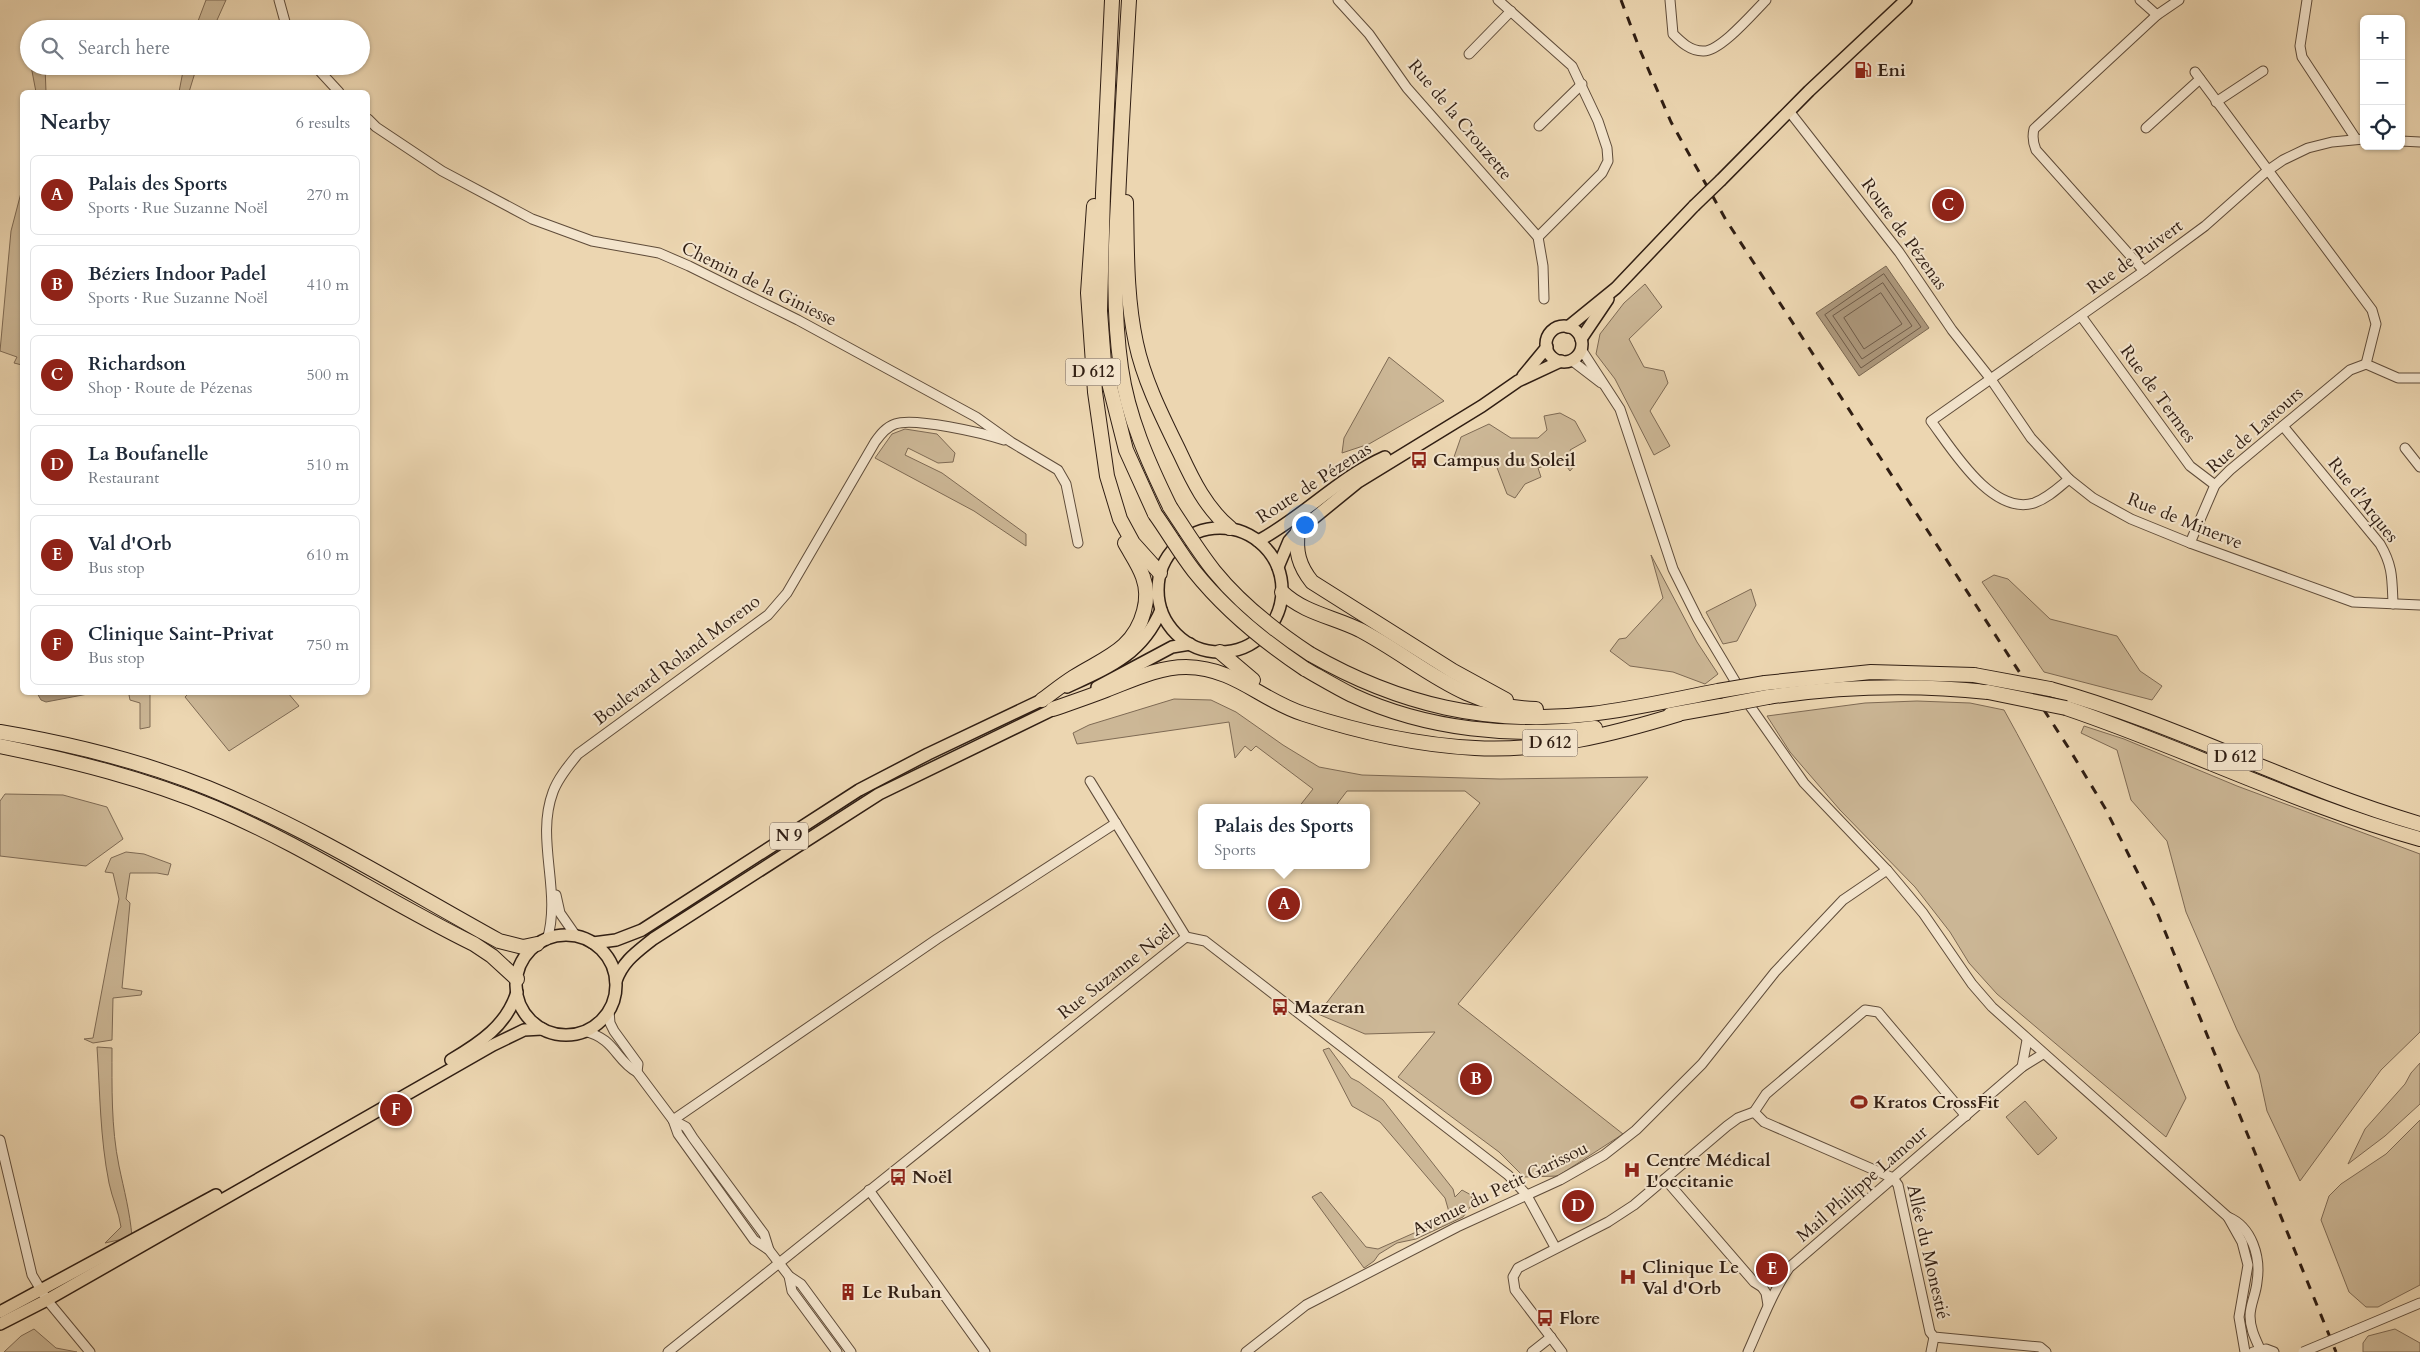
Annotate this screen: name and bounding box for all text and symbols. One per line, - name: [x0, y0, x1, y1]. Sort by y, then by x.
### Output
- map controls: [2360, 15, 2405, 150]
- button: +: [2360, 15, 2405, 60]
- search box: [20, 20, 370, 75]
- icon: search: [38, 34, 66, 62]
- text: Search here: [78, 35, 170, 61]
- street label: Rue de la Crouzette: [1402, 54, 1518, 186]
- place label: Eni: [1877, 58, 1906, 83]
- fuel station icon: Eni: [1853, 60, 1873, 80]
- button: −: [2360, 60, 2405, 105]
- button: locate: [2360, 105, 2405, 150]
- text: Nearby: [40, 108, 111, 137]
- text: 6 results: [296, 112, 350, 134]
- text: Palais des Sports: [88, 171, 227, 197]
- street label: Route de Pézenas: [1855, 173, 1953, 295]
- text: A: [51, 184, 63, 206]
- text: 270 m: [307, 184, 349, 206]
- pin: C: [1932, 186, 1964, 224]
- text: Sports · Rue Suzanne Noël: [88, 197, 268, 219]
- street label: Rue de Puivert: [2082, 213, 2188, 300]
- street label: Chemin de la Giniesse: [677, 236, 841, 332]
- text: Béziers Indoor Padel: [88, 261, 266, 287]
- text: B: [51, 274, 63, 296]
- text: 410 m: [307, 274, 349, 296]
- text: Sports · Rue Suzanne Noël: [88, 287, 268, 309]
- street label: Rue de Termes: [2114, 340, 2202, 448]
- text: Richardson: [88, 351, 186, 377]
- road number: D 612: [1066, 358, 1120, 386]
- text: C: [51, 364, 63, 386]
- text: 500 m: [307, 364, 349, 386]
- text: Shop · Route de Pézenas: [88, 377, 252, 399]
- street label: Rue de Lastours: [2201, 381, 2309, 479]
- street label: Route de Pézenas: [1252, 436, 1376, 530]
- text: La Boufanelle: [88, 441, 209, 467]
- place label: Campus du Soleil: [1433, 448, 1576, 473]
- bus stop icon: Campus du Soleil: [1409, 450, 1429, 470]
- street label: Rue d'Arques: [2322, 452, 2404, 548]
- text: D: [50, 454, 64, 476]
- text: 510 m: [307, 454, 349, 476]
- text: Restaurant: [88, 467, 159, 489]
- street label: Rue de Minerve: [2124, 487, 2246, 555]
- your location: [1292, 512, 1318, 538]
- text: Val d'Orb: [88, 531, 172, 557]
- text: E: [52, 544, 62, 566]
- text: 610 m: [307, 544, 349, 566]
- text: Bus stop: [88, 557, 145, 579]
- street label: Boulevard Roland Moreno: [588, 589, 766, 731]
- text: Clinique Saint-Privat: [88, 621, 274, 647]
- text: F: [52, 634, 62, 656]
- text: 750 m: [307, 634, 349, 656]
- text: Bus stop: [88, 647, 145, 669]
- road number: D 612: [1522, 730, 1578, 756]
- road number: D 612: [2208, 744, 2262, 770]
- popup: [1198, 804, 1370, 869]
- text: Palais des Sports: [1214, 813, 1354, 839]
- road number: N 9: [770, 822, 808, 849]
- text: Sports: [1214, 839, 1256, 861]
- pin: A: [1268, 885, 1300, 923]
- street label: Rue Suzanne Noël: [1053, 918, 1180, 1025]
- place label: Mazeran: [1294, 995, 1366, 1020]
- bus stop icon: Mazeran: [1270, 997, 1290, 1017]
- pin: B: [1460, 1060, 1492, 1098]
- place label: Kratos CrossFit: [1873, 1090, 2000, 1115]
- pin: F: [380, 1091, 412, 1129]
- sports icon: Kratos CrossFit: [1849, 1092, 1869, 1112]
- street label: Mail Philippe Lamour: [1791, 1120, 1933, 1248]
- street label: Avenue du Petit Garissou: [1408, 1135, 1592, 1243]
- place label: Centre Médical L'occitanie: [1646, 1148, 1770, 1194]
- hospital icon: Centre Médical L'occitanie: [1622, 1160, 1642, 1180]
- place label: Noël: [912, 1165, 952, 1190]
- bus stop icon: Noël: [888, 1167, 908, 1187]
- street label: Allée du Monestié: [1900, 1182, 1956, 1322]
- pin: D: [1562, 1187, 1594, 1225]
- pin: E: [1756, 1250, 1788, 1288]
- place label: Clinique Le Val d'Orb: [1642, 1255, 1739, 1301]
- hospital icon: Clinique Le Val d'Orb: [1618, 1267, 1638, 1287]
- place label: Le Ruban: [862, 1280, 942, 1305]
- building icon: Le Ruban: [838, 1282, 858, 1302]
- place label: Flore: [1559, 1306, 1600, 1331]
- bus stop icon: Flore: [1535, 1308, 1555, 1328]

